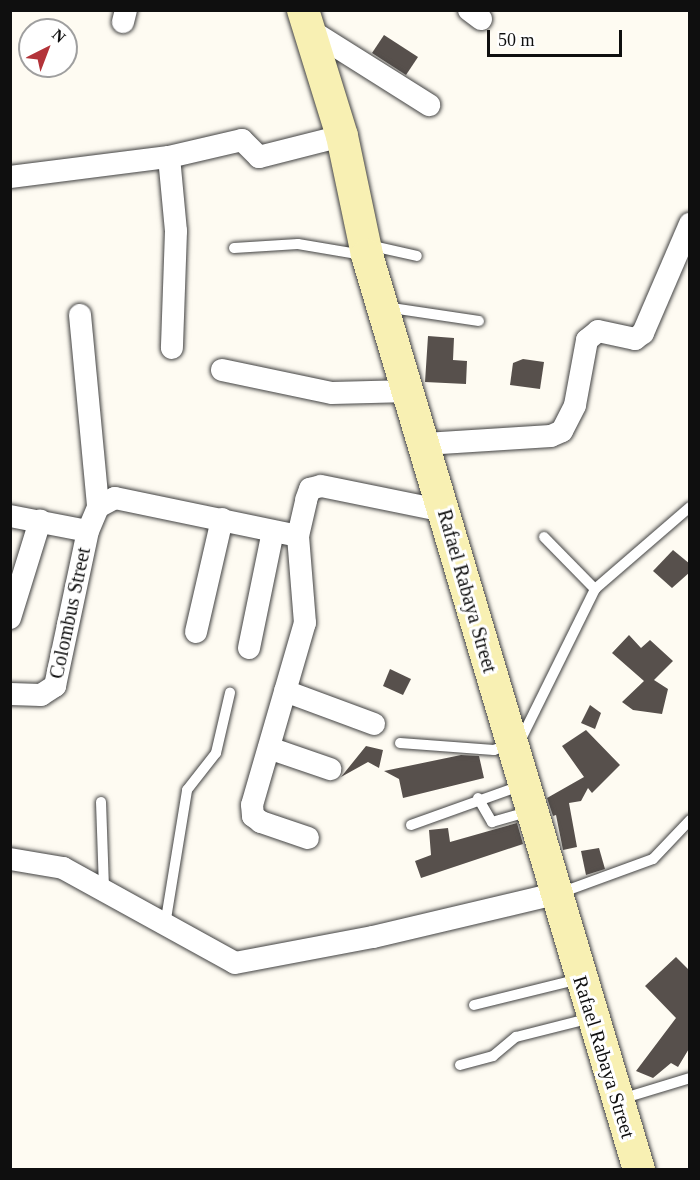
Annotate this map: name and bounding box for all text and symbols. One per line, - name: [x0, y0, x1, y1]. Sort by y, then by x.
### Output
- north arrow: [18, 18, 78, 78]
- scale bar: [490, 18, 625, 56]
- text: N: [49, 26, 69, 46]
- text: 50 m: [498, 30, 535, 50]
- street label: Rafael Rabaya Street: [432, 507, 502, 675]
- street label: Colombus Street: [44, 545, 96, 681]
- street label: Rafael Rabaya Street: [568, 973, 640, 1141]

